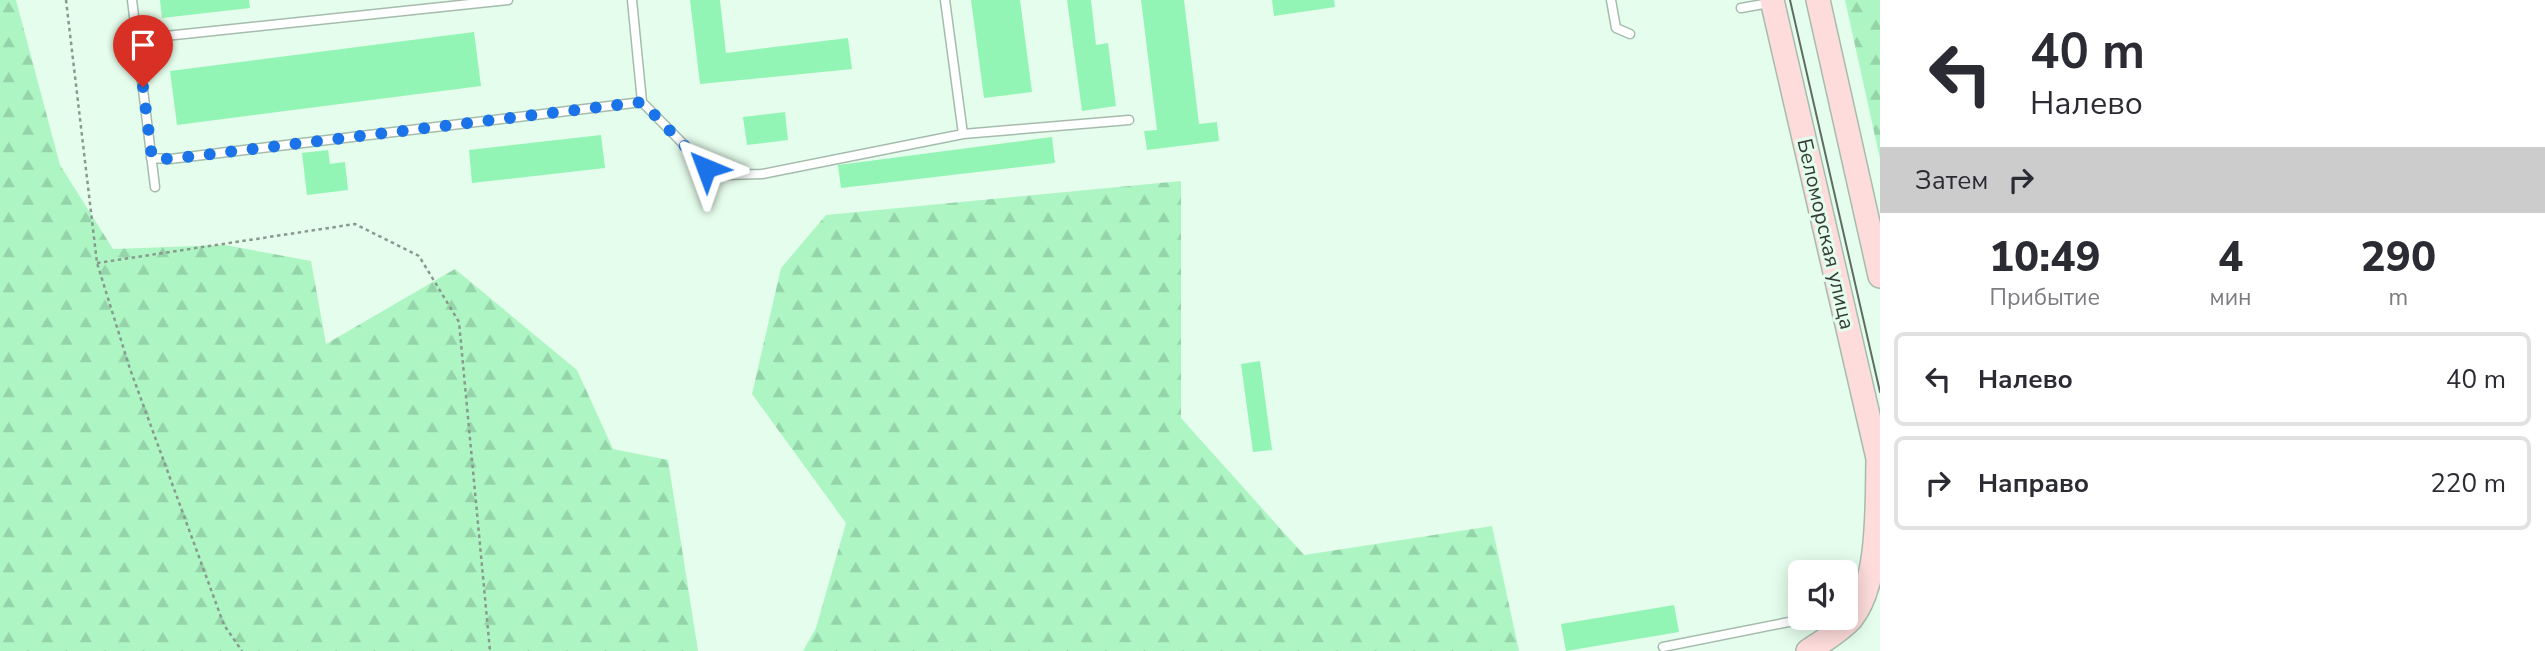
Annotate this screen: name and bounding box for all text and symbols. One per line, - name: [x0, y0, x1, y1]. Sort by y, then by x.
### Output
- pin: [113, 15, 173, 87]
- text: 40 m: [2030, 18, 2145, 85]
- icon: arrive: [124, 26, 162, 64]
- icon: left: [1915, 28, 2006, 119]
- text: Налево: [2030, 82, 2143, 125]
- position arrow: [669, 131, 743, 205]
- street label: Беломорская улица: [1790, 136, 1862, 332]
- icon: right: [2002, 161, 2040, 199]
- text: Затем: [1915, 163, 1988, 198]
- text: 10:49: [1989, 229, 2101, 286]
- text: 4: [2218, 229, 2243, 286]
- text: 290: [2361, 229, 2436, 286]
- text: Прибытие: [1990, 282, 2100, 313]
- text: мин: [2210, 282, 2252, 313]
- text: m: [2388, 282, 2408, 313]
- icon: left: [1919, 360, 1957, 398]
- text: Налево: [1978, 362, 2073, 397]
- text: 40 m: [2446, 362, 2506, 397]
- icon: right: [1919, 464, 1957, 502]
- text: Направо: [1978, 466, 2089, 501]
- text: 220 m: [2430, 466, 2506, 501]
- map controls: [1788, 560, 1858, 630]
- button: sound: [1788, 560, 1858, 630]

